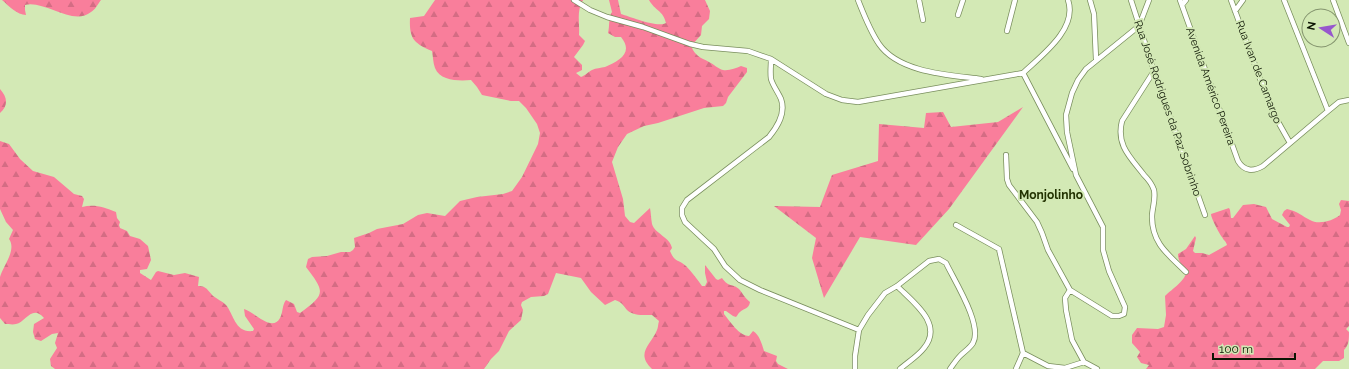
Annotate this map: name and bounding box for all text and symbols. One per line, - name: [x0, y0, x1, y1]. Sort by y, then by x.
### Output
- north arrow: [1301, 8, 1341, 48]
- street label: Rua José Rodrigues da Paz Sobrinho: [1131, 18, 1204, 198]
- street label: Rua Ivan de Camargo: [1233, 19, 1284, 126]
- text: N: [1304, 21, 1319, 31]
- street label: Avenida Américo Pereira: [1183, 25, 1238, 147]
- district label: Monjolinho: [1019, 188, 1083, 202]
- scale bar: [1213, 335, 1295, 361]
- text: 100 m: [1219, 342, 1253, 356]

